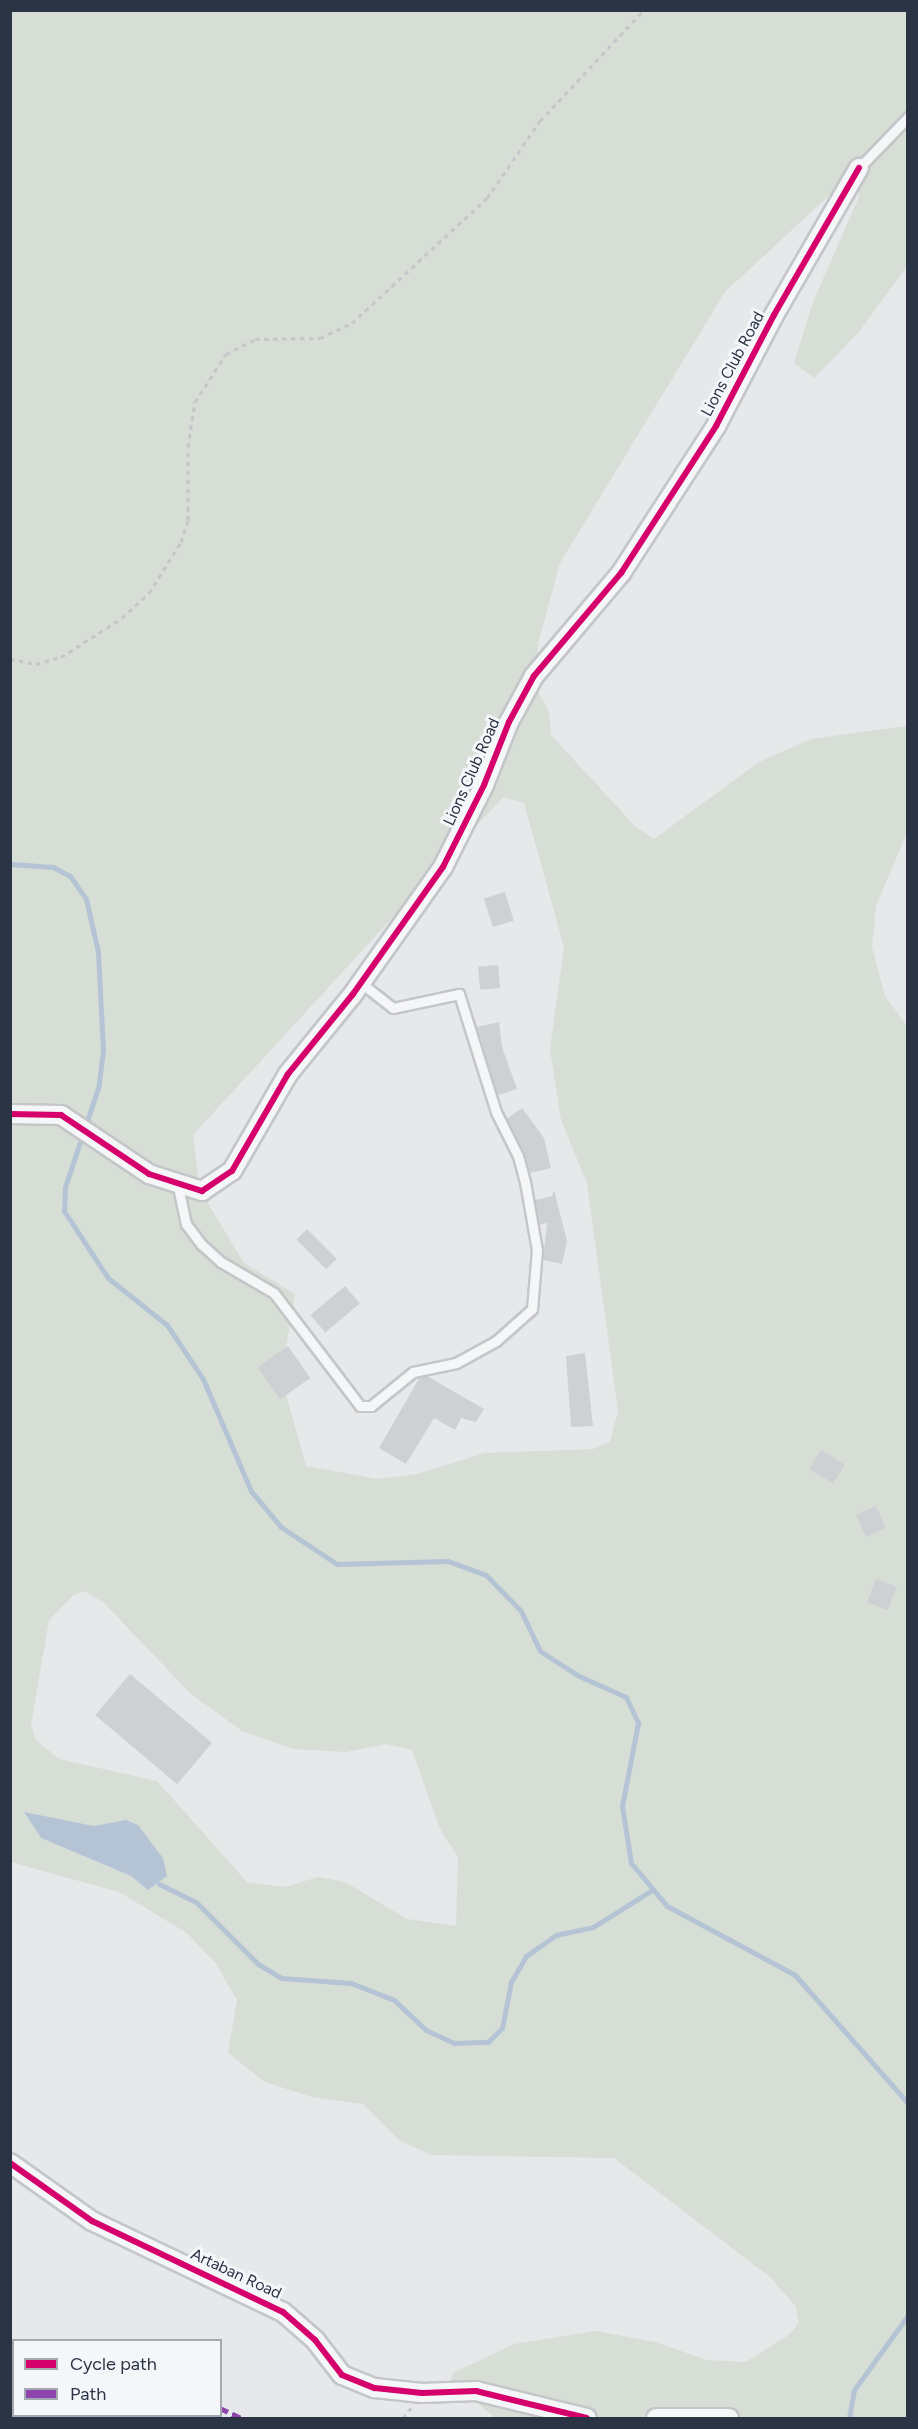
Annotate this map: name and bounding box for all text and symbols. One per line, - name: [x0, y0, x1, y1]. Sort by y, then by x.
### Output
- street label: Lions Club Road: [697, 308, 769, 420]
- street label: Lions Club Road: [440, 715, 504, 829]
- street label: Artaban Road: [188, 2245, 284, 2303]
- legend: [12, 2339, 222, 2417]
- text: Cycle path: [70, 2353, 157, 2375]
- text: Path: [70, 2383, 106, 2405]

